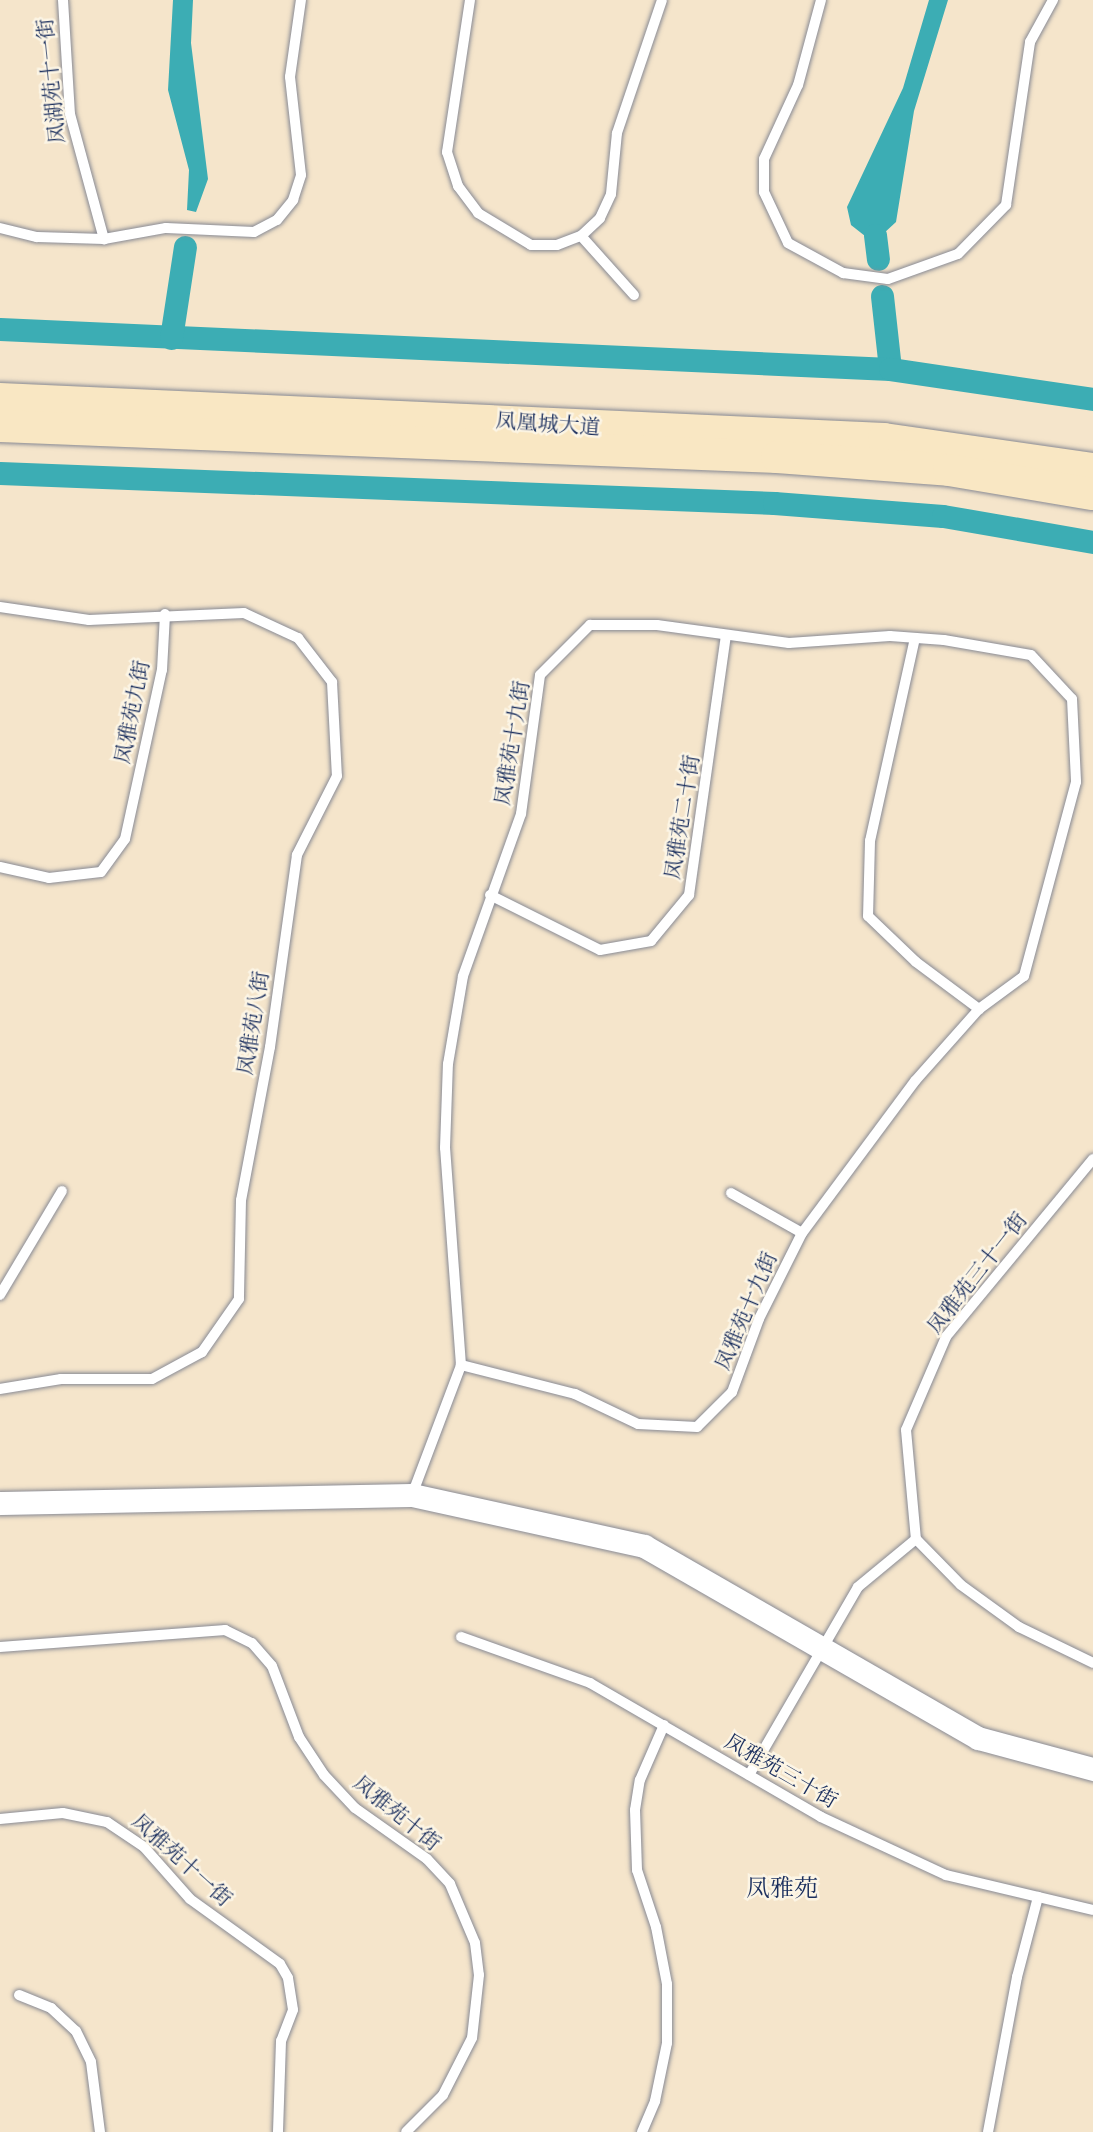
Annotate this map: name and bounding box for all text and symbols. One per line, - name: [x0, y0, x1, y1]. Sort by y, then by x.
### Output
- street label: 凤湖苑十一街: [32, 17, 70, 145]
- street label: 凤凰城大道: [495, 408, 601, 440]
- street label: 凤雅苑九街: [110, 658, 154, 766]
- street label: 凤雅苑十九街: [490, 679, 534, 807]
- street label: 凤雅苑二十街: [660, 753, 704, 881]
- street label: 凤雅苑八街: [232, 969, 274, 1077]
- street label: 凤雅苑三十一街: [922, 1207, 1032, 1339]
- street label: 凤雅苑十九街: [710, 1248, 782, 1374]
- street label: 凤雅苑三十街: [720, 1729, 842, 1813]
- street label: 凤雅苑十街: [348, 1770, 446, 1856]
- street label: 凤雅苑十一街: [127, 1808, 237, 1912]
- district label: 凤雅苑: [746, 1874, 818, 1902]

